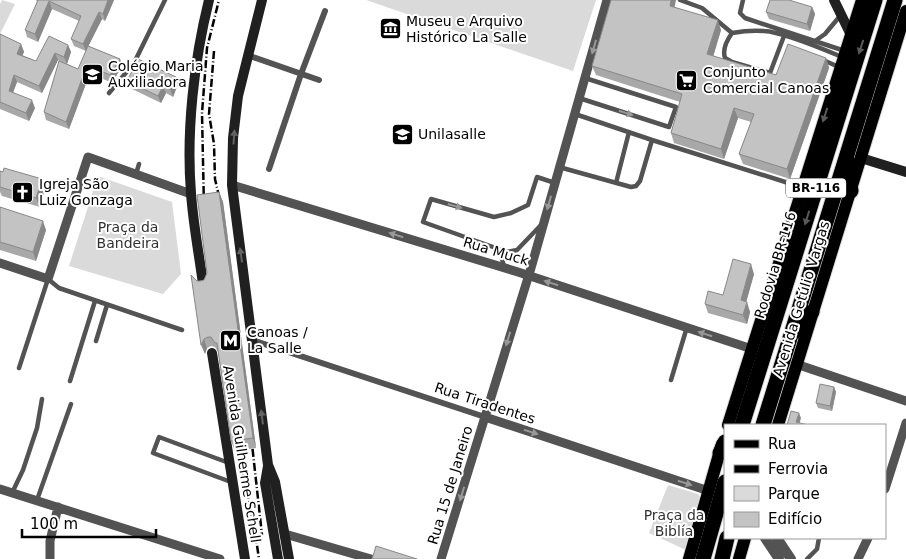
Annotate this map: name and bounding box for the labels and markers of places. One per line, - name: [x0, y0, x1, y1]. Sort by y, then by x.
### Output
- place label: Museu e Arquivo Histórico La Salle: [406, 13, 527, 45]
- museum icon: Museu e Arquivo Histórico La Salle: [378, 17, 402, 41]
- place label: Colégio Maria Auxiliadora: [108, 58, 204, 90]
- school or university icon: Colégio Maria Auxiliadora: [80, 62, 104, 86]
- place label: Conjunto Comercial Canoas: [703, 64, 829, 96]
- supermarket icon: Conjunto Comercial Canoas: [675, 68, 699, 92]
- school or university icon: Unilasalle: [390, 122, 414, 146]
- place label: Unilasalle: [418, 126, 486, 142]
- place label: Igreja São Luiz Gonzaga: [39, 176, 133, 208]
- church icon: Igreja São Luiz Gonzaga: [11, 180, 35, 204]
- place label: Canoas / La Salle: [247, 324, 308, 356]
- metro station icon: Canoas / La Salle: [219, 328, 243, 352]

